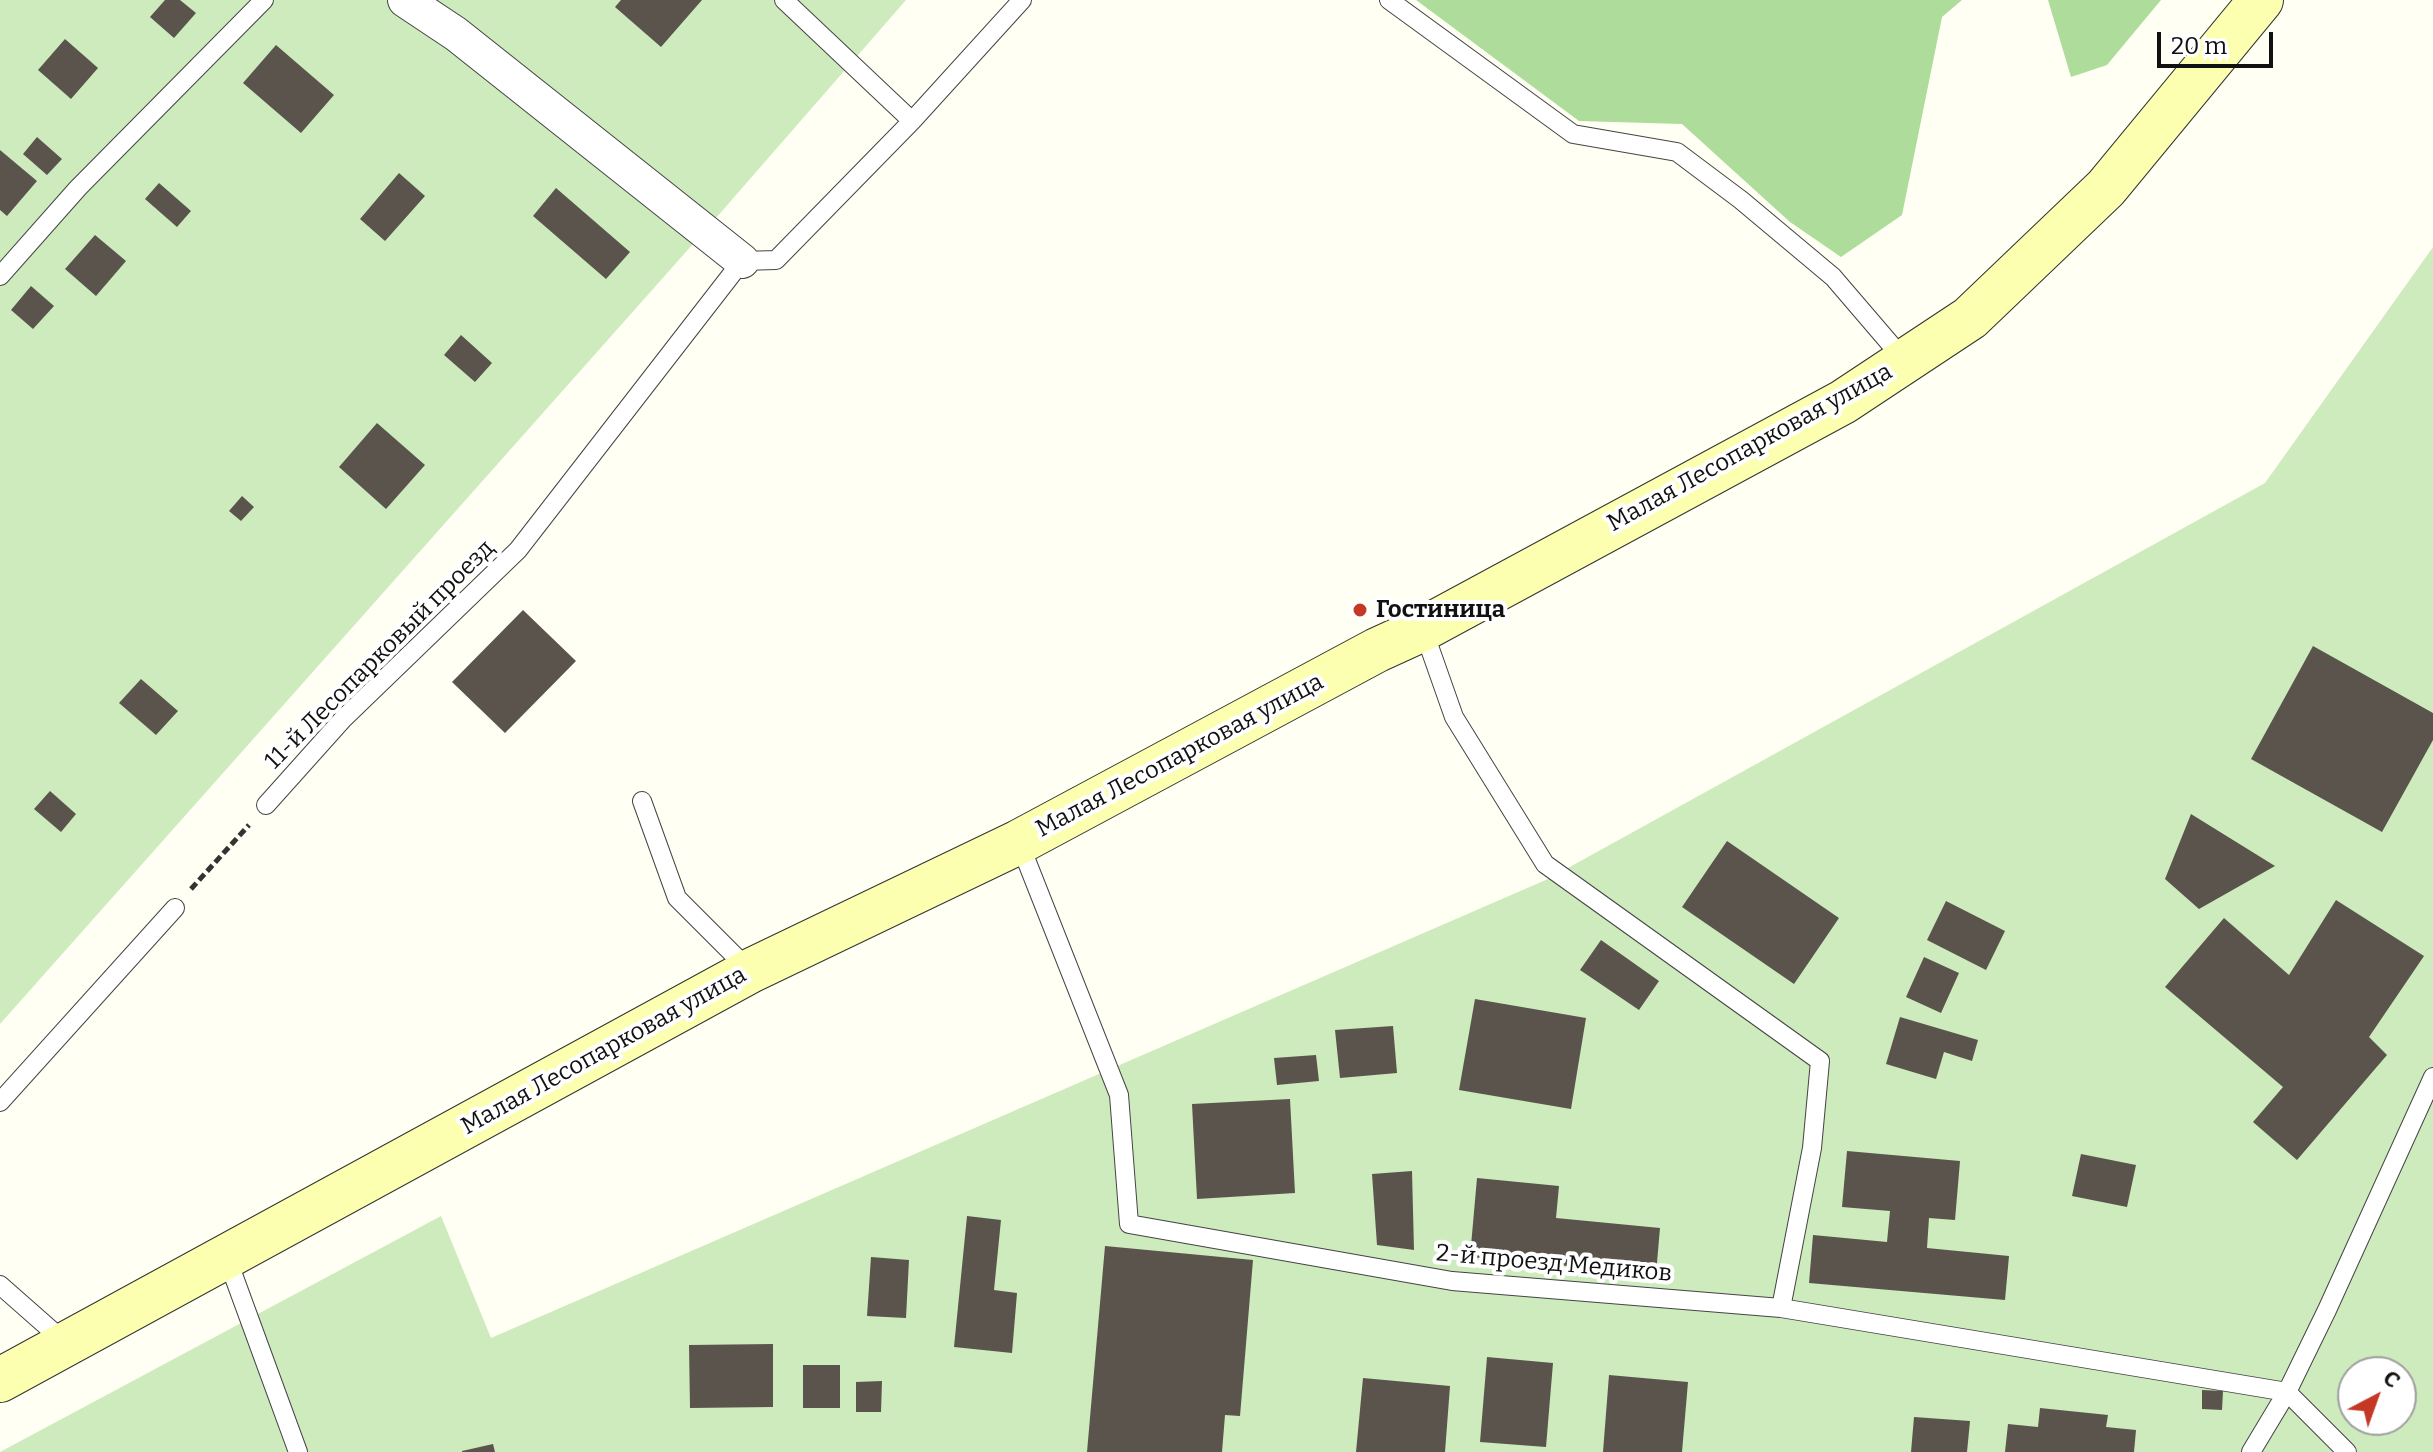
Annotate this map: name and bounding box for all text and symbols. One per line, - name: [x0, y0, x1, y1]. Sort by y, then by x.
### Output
- scale bar: [2161, 16, 2277, 66]
- text: 20 m: [2171, 32, 2227, 60]
- street label: Малая Лесопарковая улица: [1603, 358, 1897, 538]
- street label: 11-й Лесопарковый проезд: [259, 534, 501, 776]
- place label: Гостиница: [1376, 596, 1505, 624]
- marker: Гостиница: [1351, 601, 1369, 619]
- street label: Малая Лесопарковая улица: [1031, 668, 1329, 844]
- street label: Малая Лесопарковая улица: [457, 961, 751, 1141]
- street label: 2-й проезд Медиков: [1435, 1239, 1673, 1289]
- north arrow: [2337, 1356, 2417, 1436]
- text: С: [2378, 1364, 2406, 1394]

